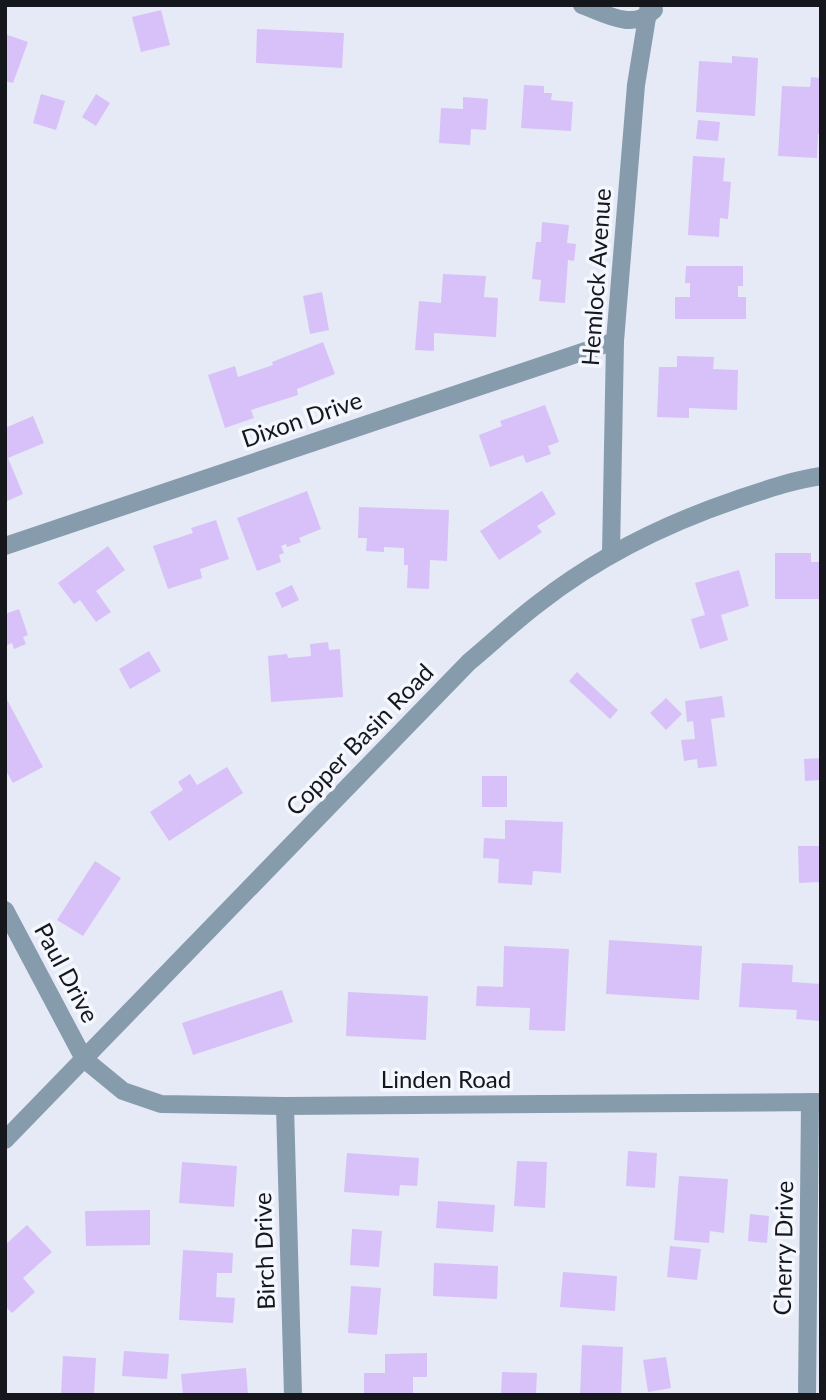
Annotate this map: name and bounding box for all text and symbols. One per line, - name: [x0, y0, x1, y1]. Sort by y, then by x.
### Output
- street label: Hemlock Avenue: [575, 187, 616, 367]
- street label: Dixon Drive: [237, 384, 366, 453]
- street label: Copper Basin Road: [279, 657, 439, 821]
- street label: Paul Drive: [29, 918, 106, 1027]
- street label: Linden Road: [381, 1064, 511, 1093]
- street label: Cherry Drive: [767, 1180, 798, 1316]
- street label: Birch Drive: [247, 1192, 280, 1310]

